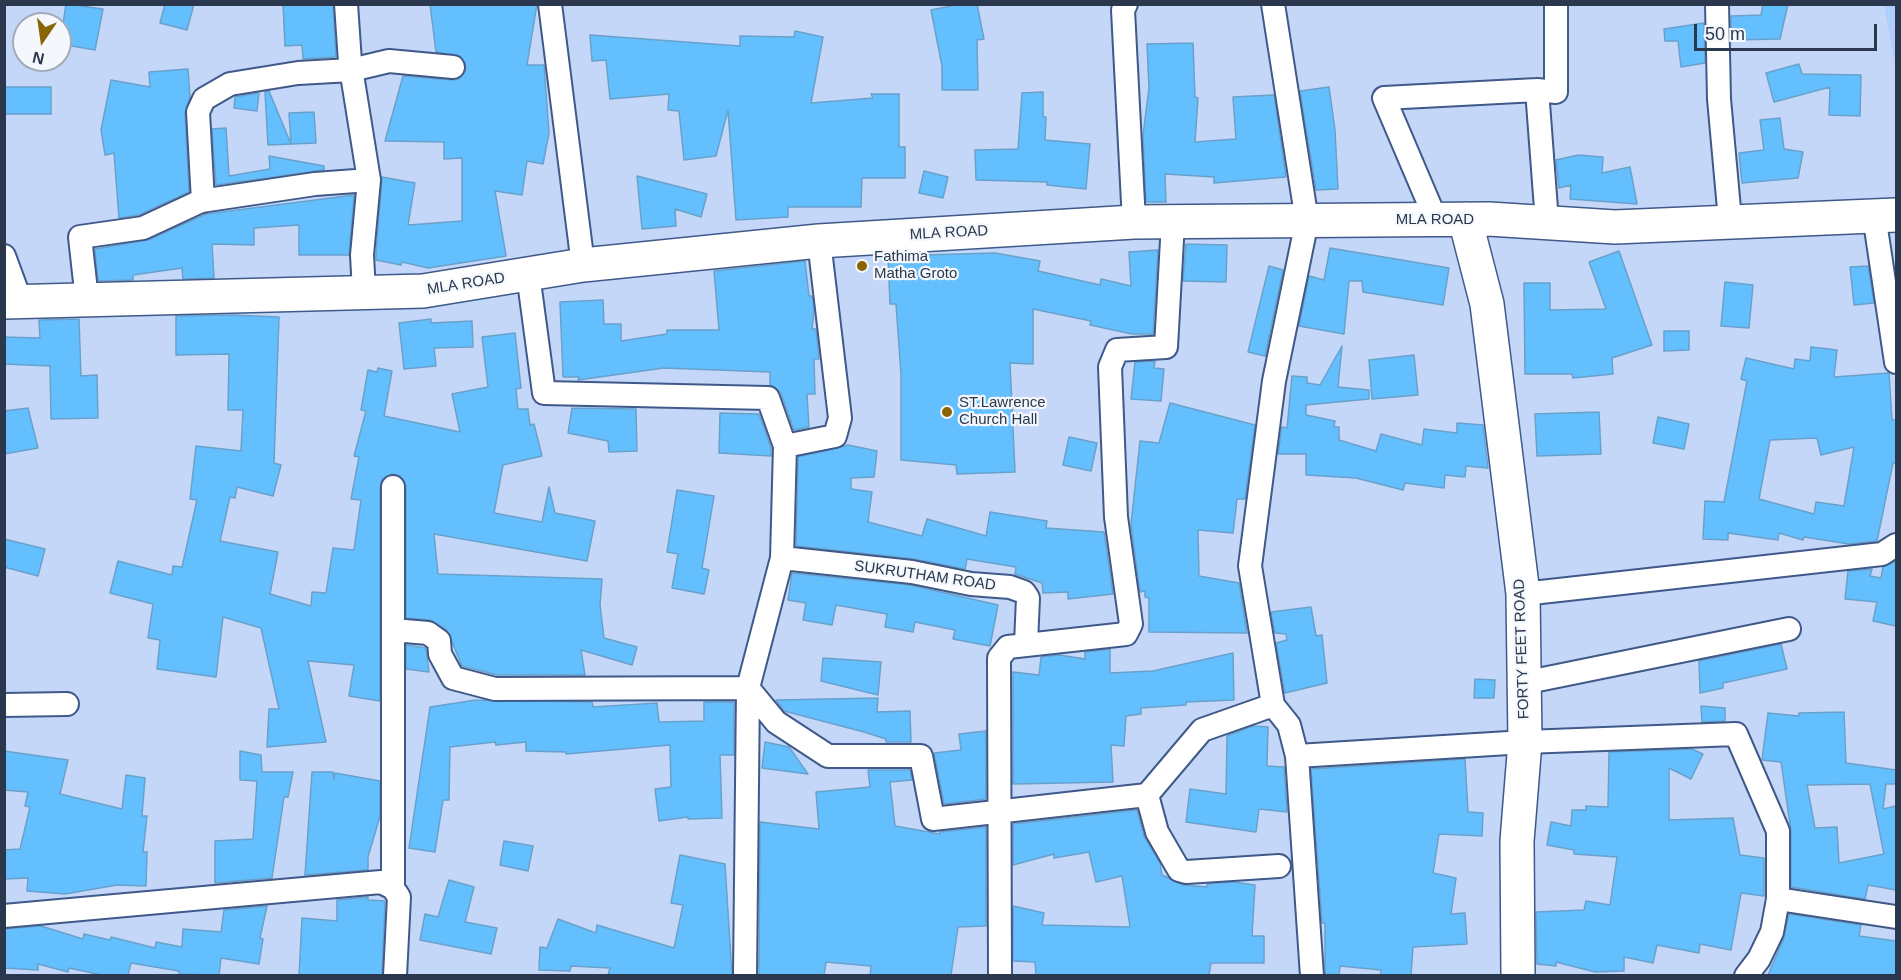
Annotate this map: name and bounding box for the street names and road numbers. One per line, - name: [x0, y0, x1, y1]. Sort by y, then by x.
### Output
- street label: MLA ROAD: [1396, 211, 1474, 229]
- street label: MLA ROAD: [909, 222, 989, 244]
- street label: MLA ROAD: [426, 269, 506, 299]
- street label: SUKRUTHAM ROAD: [853, 557, 997, 595]
- street label: FORTY FEET ROAD: [1511, 578, 1533, 720]

